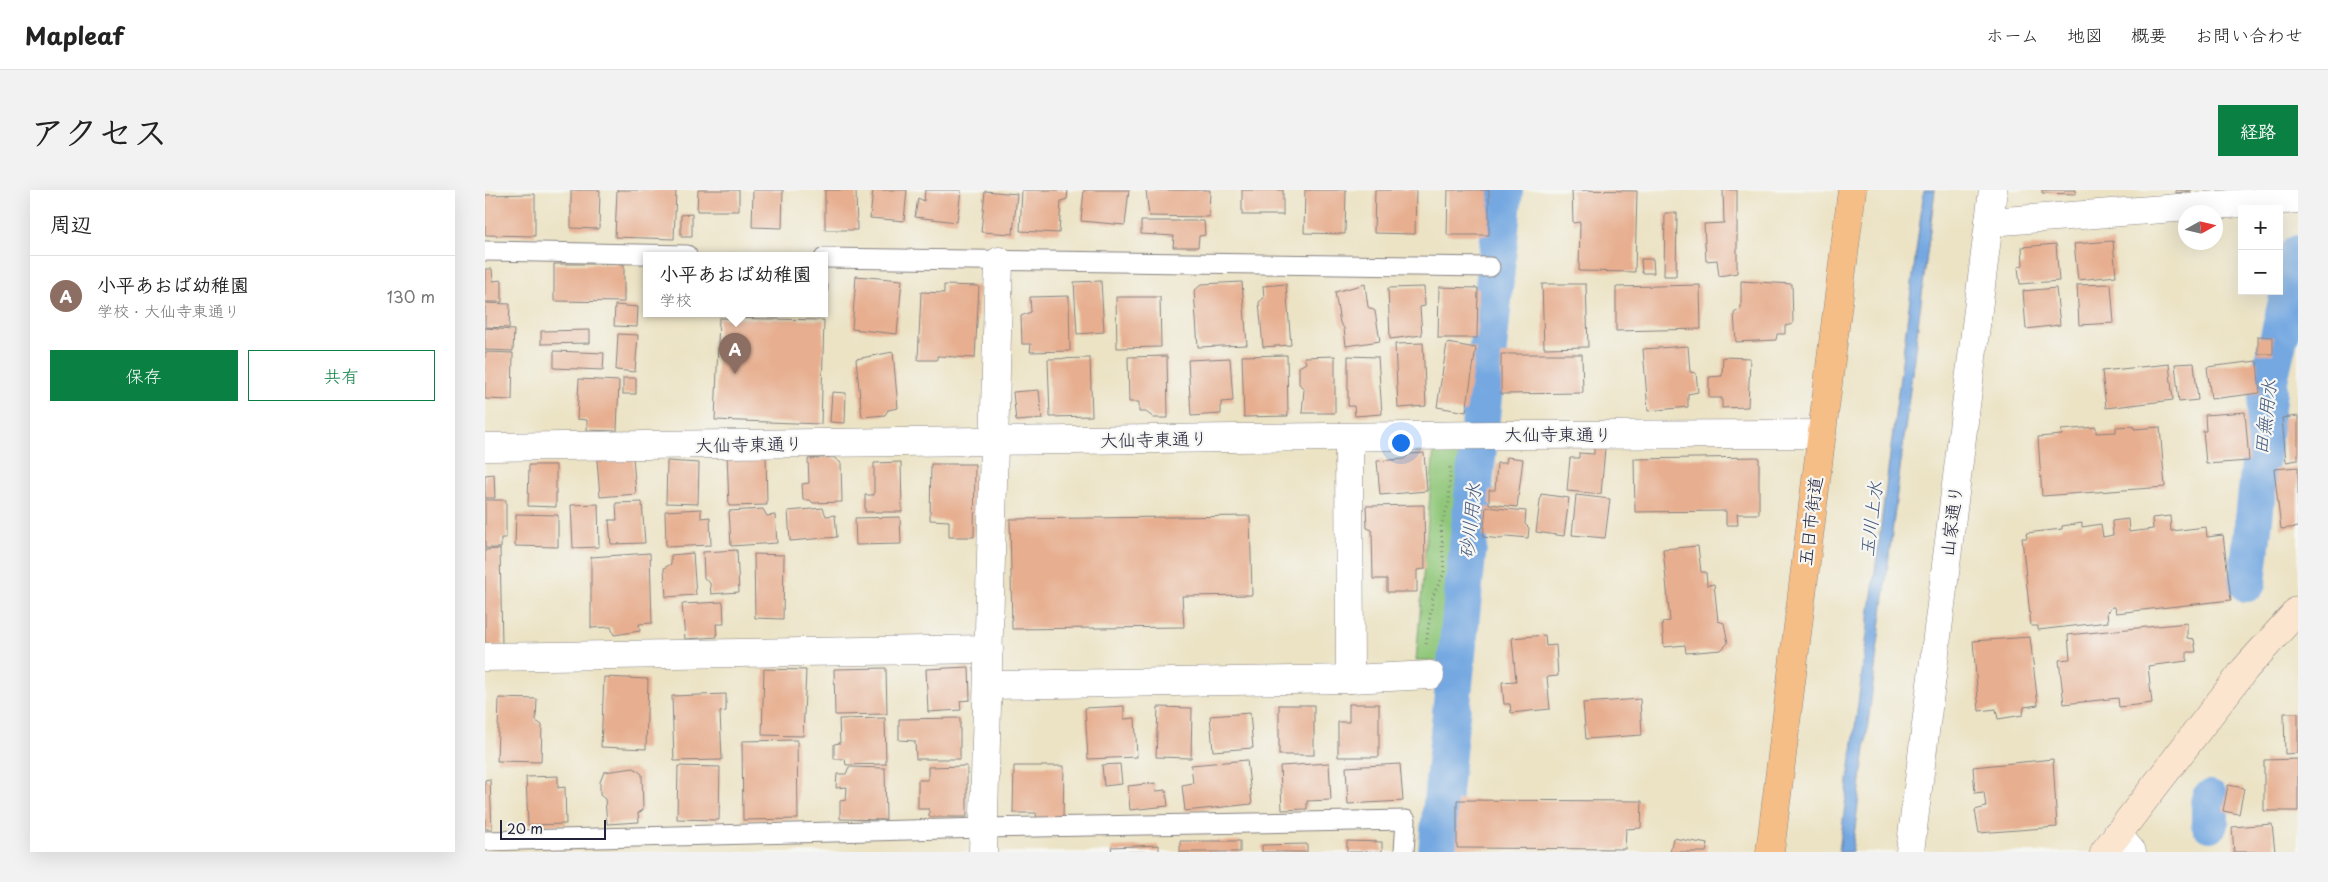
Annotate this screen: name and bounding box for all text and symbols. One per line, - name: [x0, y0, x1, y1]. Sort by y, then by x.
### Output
- text: Mapleaf: [25, 17, 124, 53]
- text: ホーム: [1986, 21, 2039, 48]
- text: 地図: [2067, 21, 2103, 48]
- text: 概要: [2131, 21, 2167, 48]
- text: お問い合わせ: [2195, 21, 2303, 48]
- text: アクセス: [30, 104, 168, 157]
- button: 経路: [2218, 105, 2298, 156]
- north arrow: [2178, 205, 2223, 250]
- map controls: [2238, 205, 2283, 295]
- button: +: [2238, 205, 2283, 250]
- text: 周辺: [50, 207, 92, 239]
- button: −: [2238, 250, 2283, 295]
- popup: [643, 252, 828, 317]
- text: 小平あおば幼稚園: [659, 259, 812, 287]
- text: 小平あおば幼稚園: [97, 270, 249, 298]
- text: A: [60, 284, 72, 308]
- text: 130 m: [387, 284, 435, 308]
- text: 学校: [659, 287, 692, 311]
- text: 学校 · 大仙寺東通り: [97, 298, 240, 322]
- pin: A: [719, 333, 751, 374]
- button: 保存: [50, 350, 238, 401]
- button: 共有: [248, 350, 435, 401]
- water label: 田無用水: [2245, 377, 2283, 456]
- street label: 大仙寺東通り: [1504, 420, 1612, 447]
- street label: 大仙寺東通り: [1100, 424, 1208, 453]
- street label: 大仙寺東通り: [695, 429, 803, 458]
- your location: [1388, 430, 1414, 456]
- street label: 五日市街道: [1791, 475, 1828, 567]
- water label: 玉川上水: [1851, 479, 1889, 558]
- water label: 砂川用水: [1451, 482, 1487, 560]
- street label: 山家通り: [1933, 483, 1968, 558]
- scale bar: [500, 817, 606, 840]
- text: 20 m: [507, 818, 543, 839]

